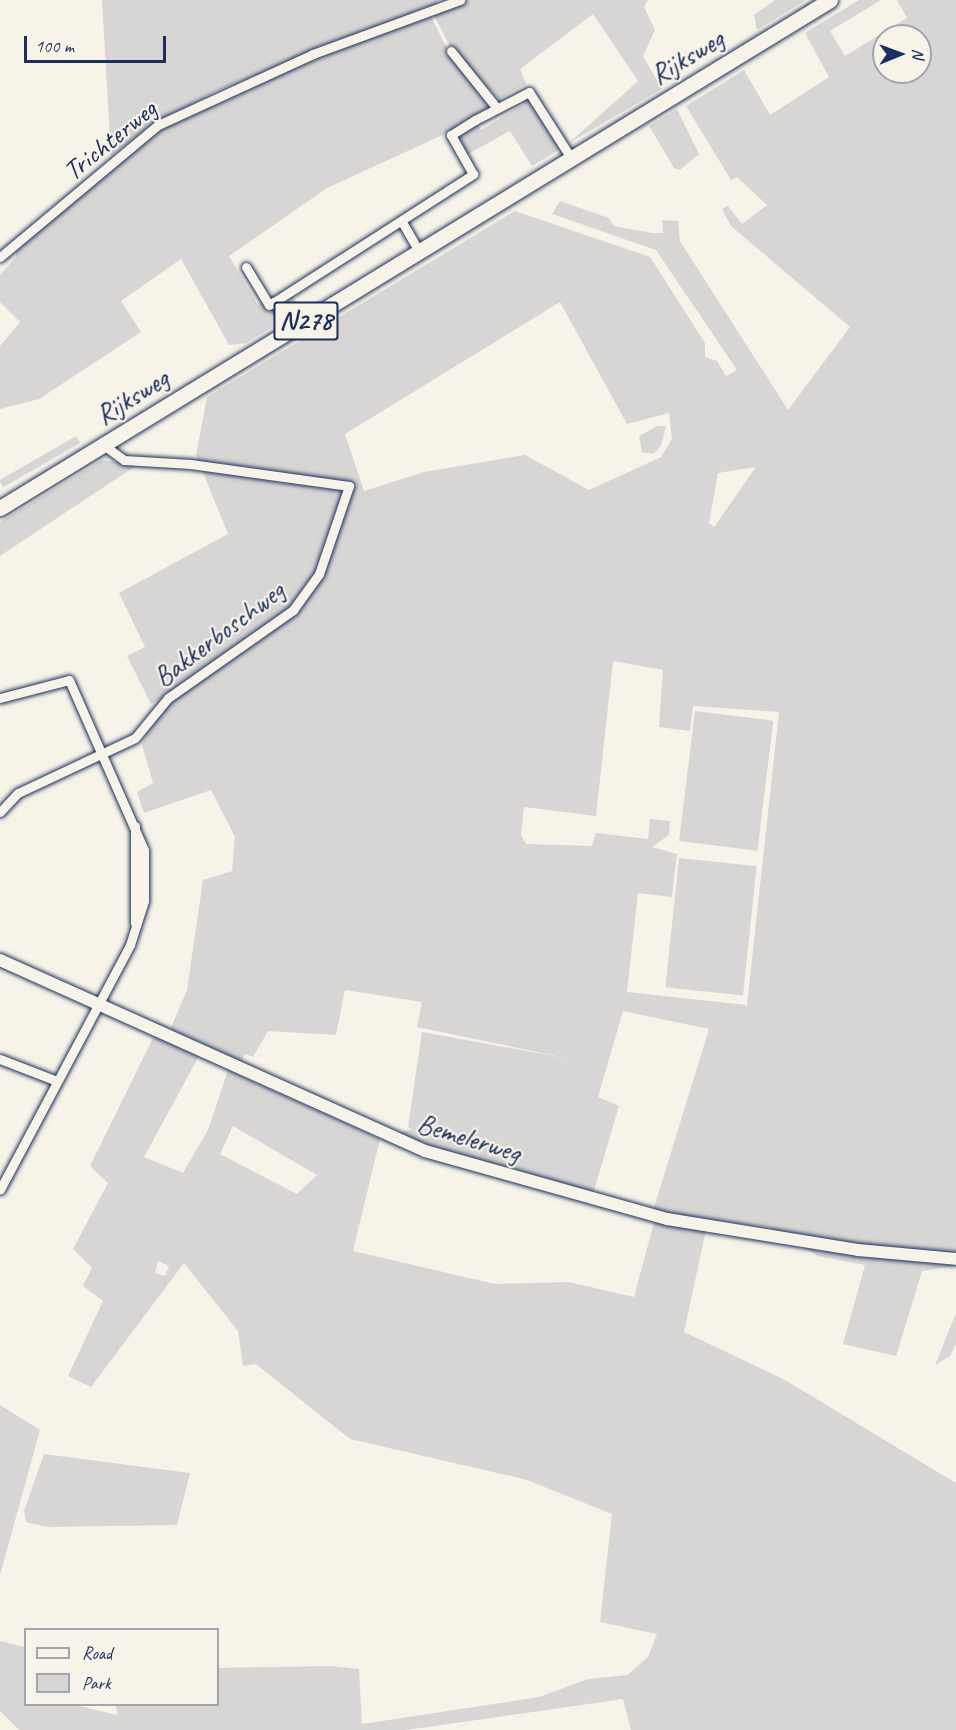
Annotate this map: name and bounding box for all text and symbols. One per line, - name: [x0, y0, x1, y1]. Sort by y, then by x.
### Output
- street label: Rijksweg: [644, 22, 730, 92]
- scale bar: [27, 24, 170, 62]
- north arrow: [872, 24, 932, 84]
- text: 100 m: [35, 35, 74, 57]
- text: N: [908, 49, 928, 59]
- street label: Trichterweg: [56, 92, 164, 188]
- road number: N278: [273, 297, 339, 345]
- street label: Rijksweg: [89, 362, 175, 432]
- street label: Bakkerboschweg: [147, 574, 291, 694]
- street label: Bemelerweg: [413, 1106, 525, 1170]
- legend: [24, 1628, 219, 1706]
- text: Road: [82, 1642, 112, 1664]
- text: Park: [82, 1672, 111, 1694]

